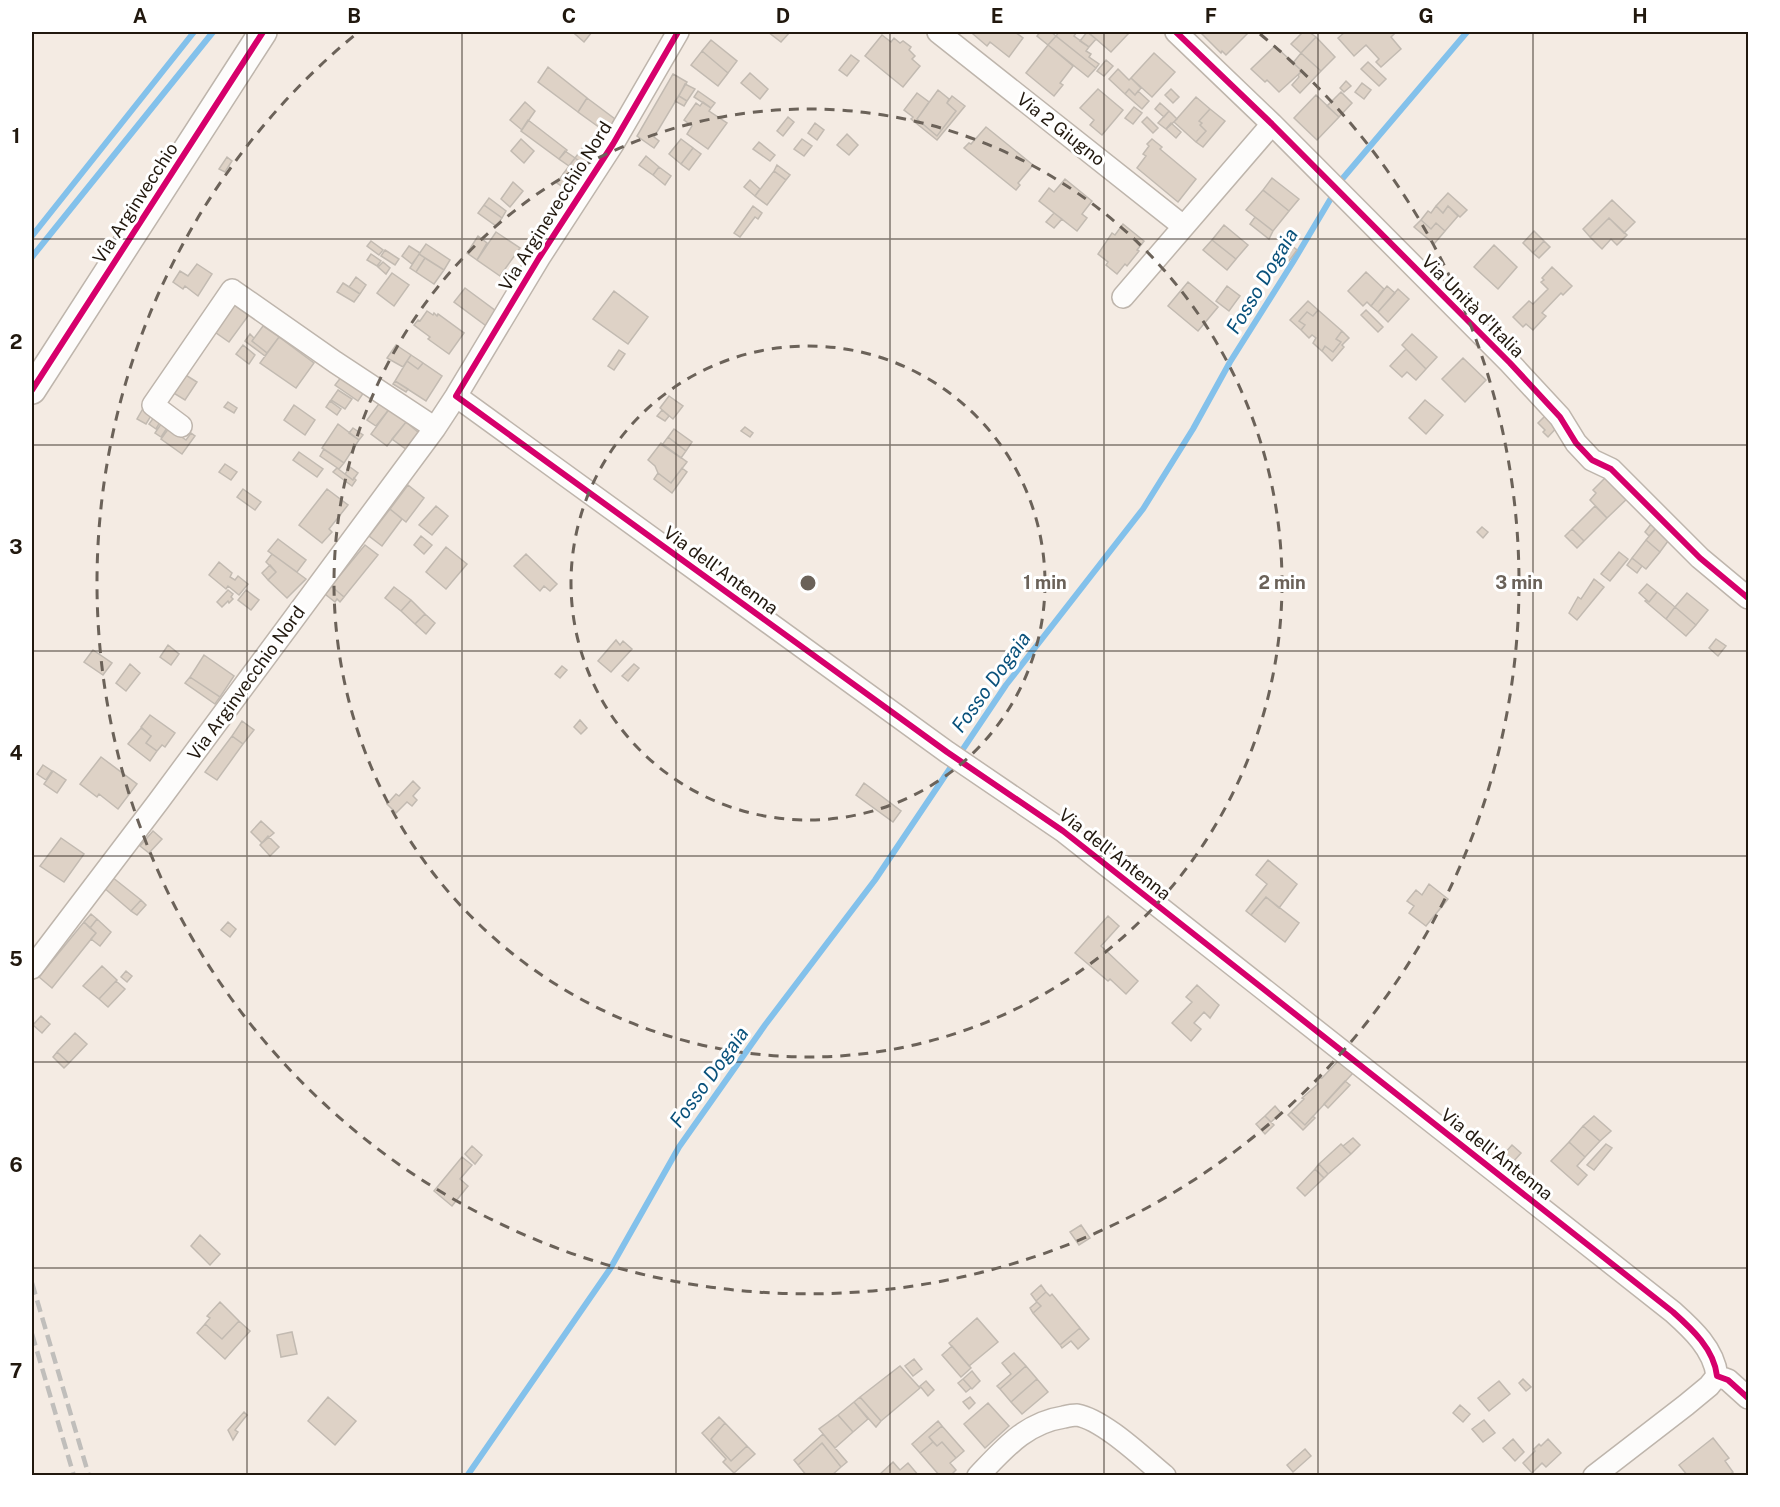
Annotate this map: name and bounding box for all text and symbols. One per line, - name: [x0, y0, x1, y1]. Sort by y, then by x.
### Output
- text: A: [133, 4, 147, 28]
- text: B: [347, 4, 361, 28]
- text: C: [562, 4, 576, 28]
- text: D: [776, 4, 790, 28]
- text: E: [991, 4, 1003, 28]
- text: F: [1205, 4, 1217, 28]
- text: G: [1418, 4, 1434, 28]
- text: H: [1632, 4, 1648, 28]
- street label: Via 2 Giugno: [1013, 88, 1109, 170]
- street label: Via Arginevecchio Nord: [494, 117, 616, 295]
- text: 1: [12, 124, 20, 148]
- street label: Via Arginvecchio: [88, 139, 182, 267]
- water label: Fosso Dogaia: [1221, 224, 1303, 338]
- street label: Via Unità d'Italia: [1417, 250, 1529, 362]
- text: 2: [10, 330, 22, 354]
- street label: Via dell'Antenna: [660, 521, 782, 619]
- text: 3: [9, 535, 23, 559]
- text: 1 min: [1023, 572, 1067, 593]
- text: 2 min: [1258, 572, 1306, 593]
- text: 3 min: [1495, 572, 1543, 593]
- centre of rings: [798, 573, 818, 593]
- street label: Via Arginvecchio Nord: [183, 602, 309, 764]
- water label: Fosso Dogaia: [946, 627, 1036, 737]
- text: 4: [9, 741, 23, 765]
- street label: Via dell'Antenna: [1055, 804, 1175, 904]
- text: 5: [9, 947, 23, 971]
- water label: Fosso Dogaia: [664, 1022, 754, 1132]
- street label: Via dell'Antenna: [1437, 1104, 1557, 1204]
- text: 6: [9, 1153, 23, 1177]
- text: 7: [10, 1359, 22, 1383]

